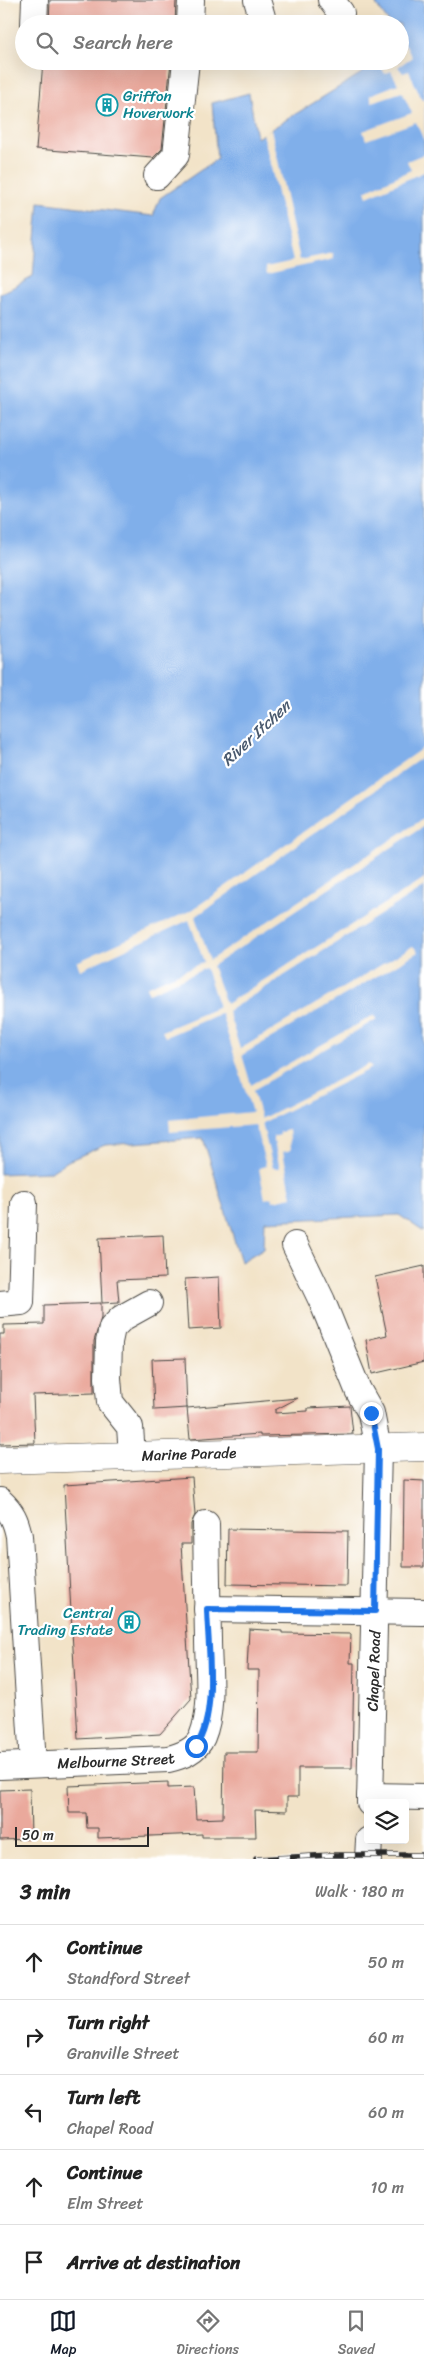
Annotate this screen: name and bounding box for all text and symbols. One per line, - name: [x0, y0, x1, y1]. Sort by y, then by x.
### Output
- search box: [15, 15, 409, 70]
- text: Search here: [73, 26, 173, 59]
- icon: search: [33, 29, 61, 57]
- place label: Griffon Hoverwork: [123, 83, 194, 126]
- building icon: Griffon Hoverwork: [95, 93, 119, 117]
- water label: River Itchen: [214, 691, 299, 773]
- route end: [360, 1402, 383, 1425]
- street label: Marine Parade: [141, 1440, 237, 1469]
- place label: Central Trading Estate: [18, 1600, 114, 1643]
- building icon: Central Trading Estate: [117, 1610, 141, 1634]
- street label: Chapel Road: [360, 1629, 388, 1712]
- route start: [185, 1735, 208, 1758]
- street label: Melbourne Street: [57, 1745, 178, 1777]
- map controls: [364, 1799, 409, 1844]
- button: layers: [364, 1799, 409, 1844]
- text: 50 m: [22, 1823, 54, 1848]
- scale bar: [15, 1824, 149, 1847]
- text: 3 min: [20, 1873, 70, 1911]
- text: Walk · 180 m: [315, 1877, 404, 1906]
- text: Continue: [67, 1931, 143, 1964]
- icon: ahead: [20, 1948, 48, 1976]
- text: 50 m: [368, 1948, 404, 1977]
- text: Standford Street: [67, 1964, 190, 1993]
- text: Turn right: [67, 2006, 149, 2039]
- icon: right: [20, 2023, 48, 2051]
- text: 60 m: [368, 2023, 404, 2052]
- text: Granville Street: [67, 2039, 180, 2068]
- text: Turn left: [67, 2081, 140, 2114]
- icon: left: [20, 2098, 48, 2126]
- text: 60 m: [368, 2098, 404, 2127]
- text: Chapel Road: [67, 2114, 153, 2143]
- text: Continue: [67, 2156, 143, 2189]
- icon: ahead: [20, 2173, 48, 2201]
- text: 10 m: [371, 2173, 404, 2202]
- text: Elm Street: [67, 2189, 143, 2218]
- text: Arrive at destination: [67, 2246, 240, 2279]
- icon: arrive: [20, 2248, 48, 2276]
- tab: Map: [49, 2307, 77, 2362]
- tab: Directions: [176, 2307, 239, 2362]
- tab: Saved: [338, 2307, 375, 2362]

